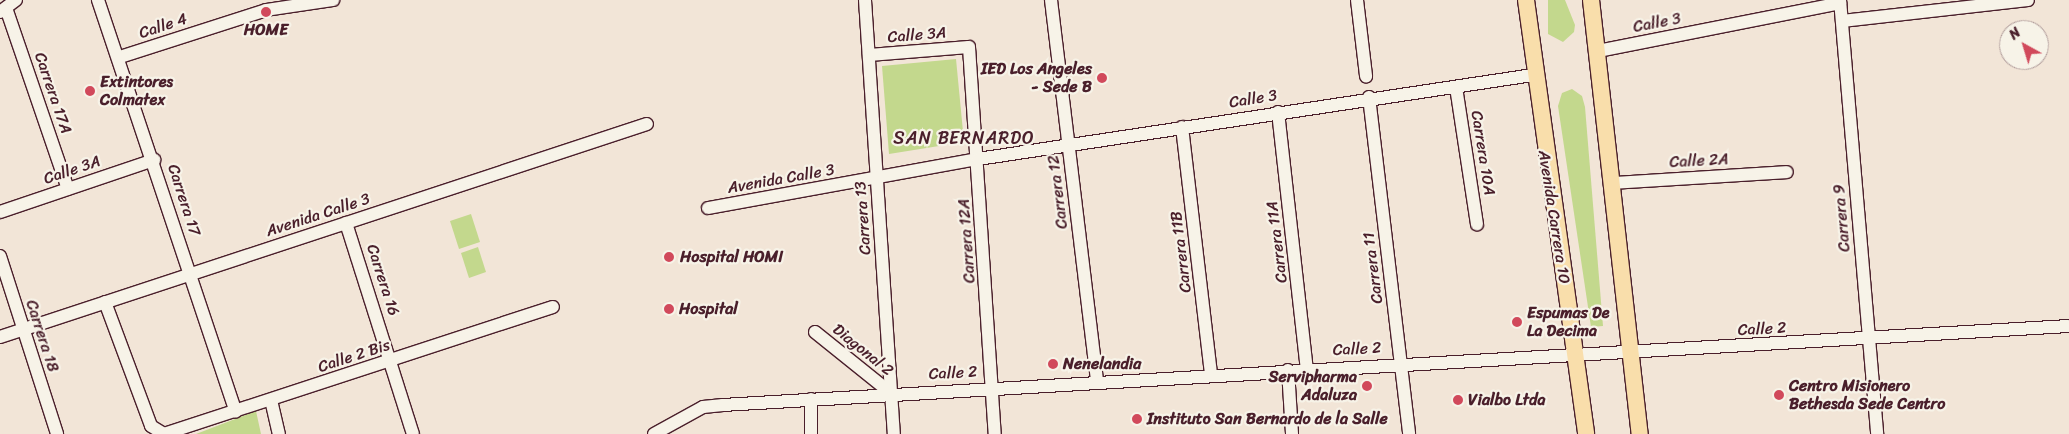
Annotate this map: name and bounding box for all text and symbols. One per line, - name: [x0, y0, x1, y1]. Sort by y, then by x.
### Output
- marker: HOME: [260, 6, 272, 18]
- street label: Calle 4: [136, 9, 190, 43]
- street label: Calle 3: [1631, 9, 1683, 37]
- place label: HOME: [244, 20, 288, 40]
- north arrow: [1999, 20, 2049, 70]
- text: N: [2003, 21, 2027, 47]
- street label: Calle 3A: [887, 23, 947, 47]
- street label: Carrera 17A: [30, 50, 76, 136]
- place label: IED Los Angeles - Sede B: [980, 59, 1092, 97]
- place label: Extintores Colmatex: [100, 72, 173, 110]
- marker: IED Los Angeles - Sede B: [1096, 72, 1108, 84]
- marker: Extintores Colmatex: [84, 85, 96, 97]
- street label: Calle 3: [1228, 86, 1278, 112]
- street label: Carrera 10A: [1467, 109, 1499, 197]
- district label: SAN BERNARDO: [892, 127, 1036, 149]
- street label: Avenida Carrera 10: [1534, 149, 1574, 285]
- street label: Calle 2A: [1669, 150, 1729, 172]
- street label: Calle 3A: [41, 151, 103, 189]
- street label: Carrera 12: [1044, 154, 1072, 230]
- street label: Avenida Calle 3: [726, 160, 836, 198]
- street label: Carrera 17: [163, 162, 205, 238]
- street label: Carrera 13: [851, 181, 875, 255]
- street label: Carrera 9: [1829, 183, 1855, 253]
- street label: Avenida Calle 3: [264, 189, 372, 241]
- street label: Carrera 12A: [954, 198, 980, 284]
- street label: Carrera 11A: [1262, 200, 1292, 284]
- street label: Carrera 11B: [1166, 210, 1196, 294]
- street label: Carrera 11: [1359, 231, 1387, 305]
- street label: Carrera 16: [362, 242, 404, 318]
- place label: Hospital HOMI: [680, 247, 783, 267]
- marker: Hospital HOMI: [662, 250, 676, 264]
- street label: Carrera 18: [21, 298, 63, 374]
- place label: Hospital: [679, 299, 738, 319]
- marker: Hospital: [663, 303, 675, 315]
- place label: Espumas De La Decima: [1527, 303, 1610, 341]
- marker: Espumas De La Decima: [1511, 316, 1523, 328]
- street label: Calle 2: [1737, 318, 1787, 340]
- street label: Diagonal 2: [829, 320, 897, 380]
- street label: Calle 2 Bis: [315, 335, 393, 377]
- street label: Calle 2: [1332, 338, 1382, 360]
- place label: Nenelandia: [1063, 354, 1141, 374]
- marker: Nenelandia: [1047, 358, 1059, 370]
- street label: Calle 2: [928, 362, 978, 384]
- place label: Servipharma Adaluza: [1269, 367, 1357, 405]
- place label: Centro Misionero Bethesda Sede Centro: [1789, 376, 1946, 414]
- marker: Servipharma Adaluza: [1361, 380, 1373, 392]
- marker: Centro Misionero Bethesda Sede Centro: [1773, 389, 1785, 401]
- place label: Vialbo Ltda: [1468, 390, 1546, 410]
- marker: Vialbo Ltda: [1452, 394, 1464, 406]
- place label: Instituto San Bernardo de la Salle: [1147, 409, 1387, 429]
- marker: Instituto San Bernardo de la Salle: [1131, 413, 1143, 425]

